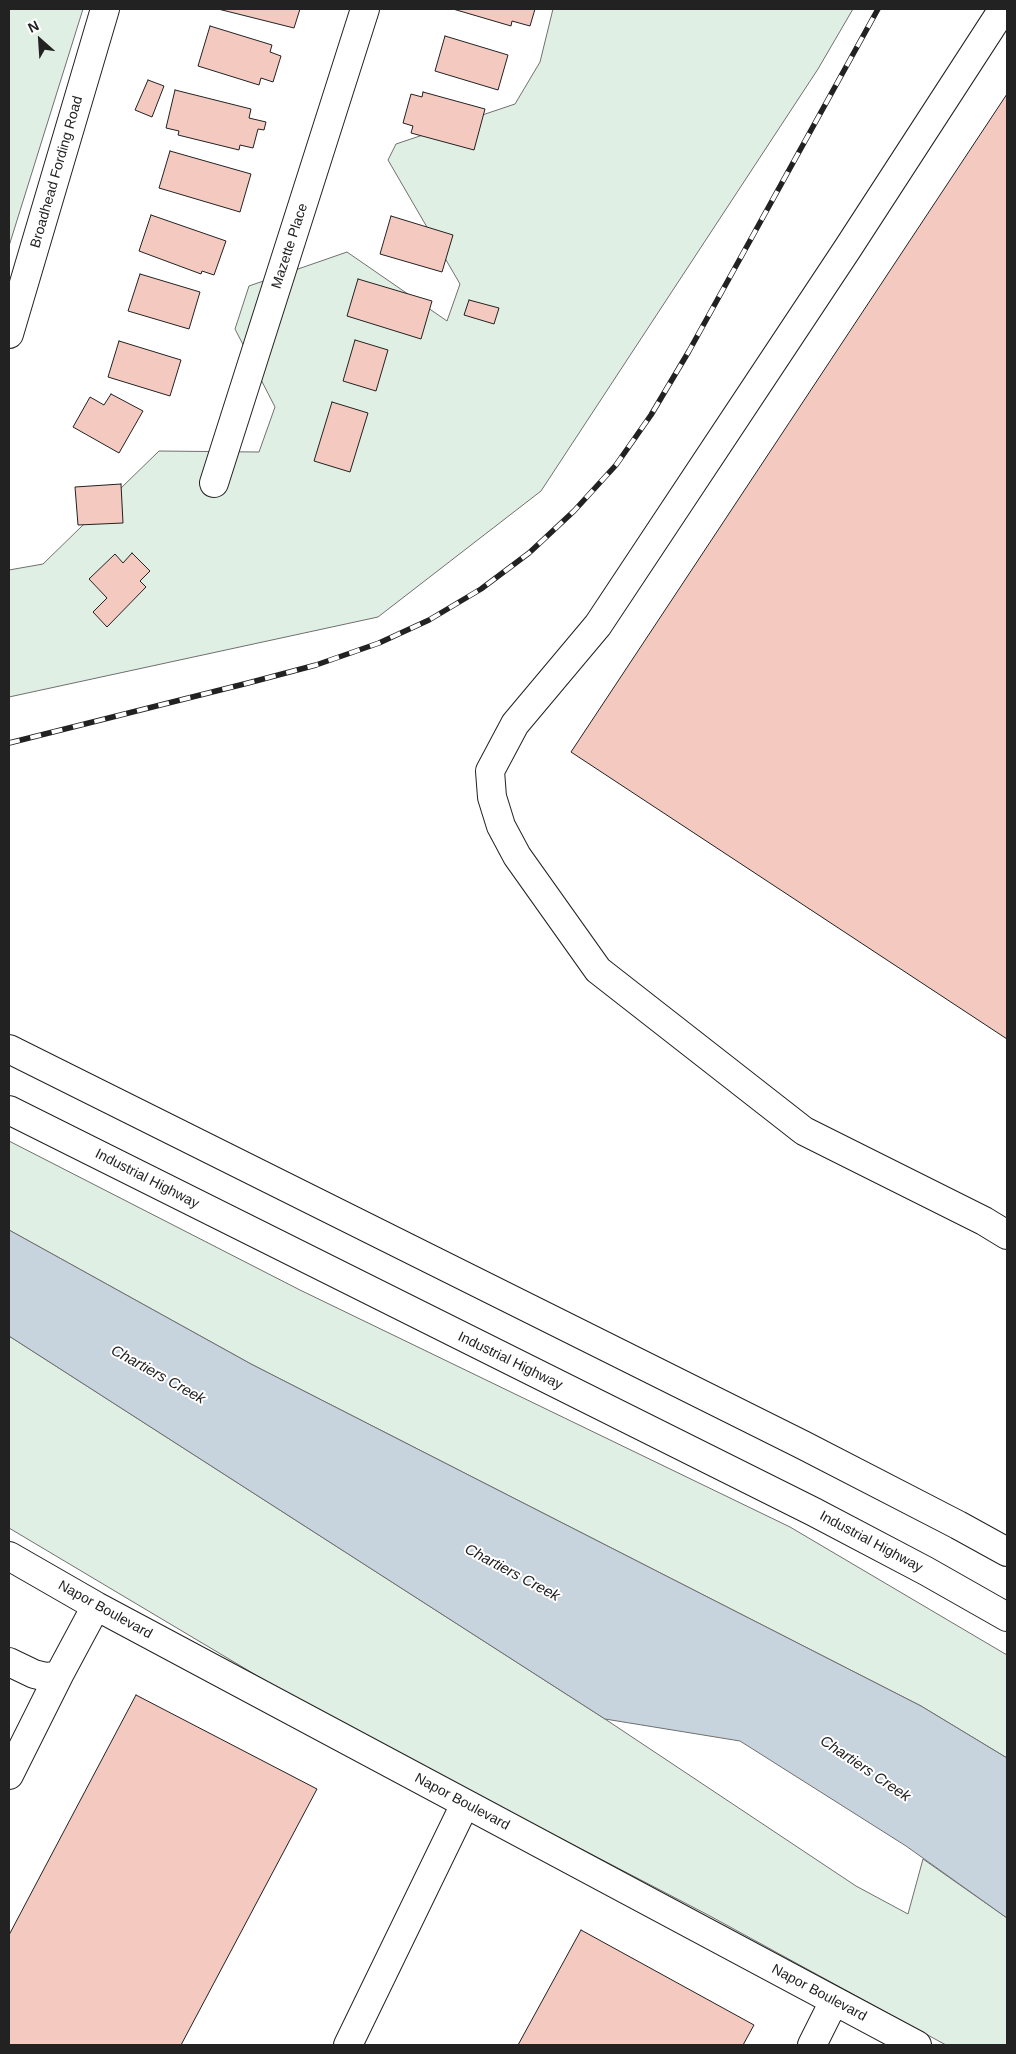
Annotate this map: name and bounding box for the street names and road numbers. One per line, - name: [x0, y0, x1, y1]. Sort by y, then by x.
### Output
- street label: Broadhead Fording Road: [27, 94, 87, 250]
- street label: Mazette Place: [268, 201, 312, 291]
- street label: Industrial Highway: [92, 1146, 202, 1212]
- street label: Industrial Highway: [455, 1328, 565, 1394]
- street label: Industrial Highway: [817, 1508, 925, 1576]
- street label: Napor Boulevard: [55, 1577, 155, 1643]
- street label: Napor Boulevard: [412, 1770, 512, 1834]
- street label: Napor Boulevard: [769, 1961, 869, 2025]

